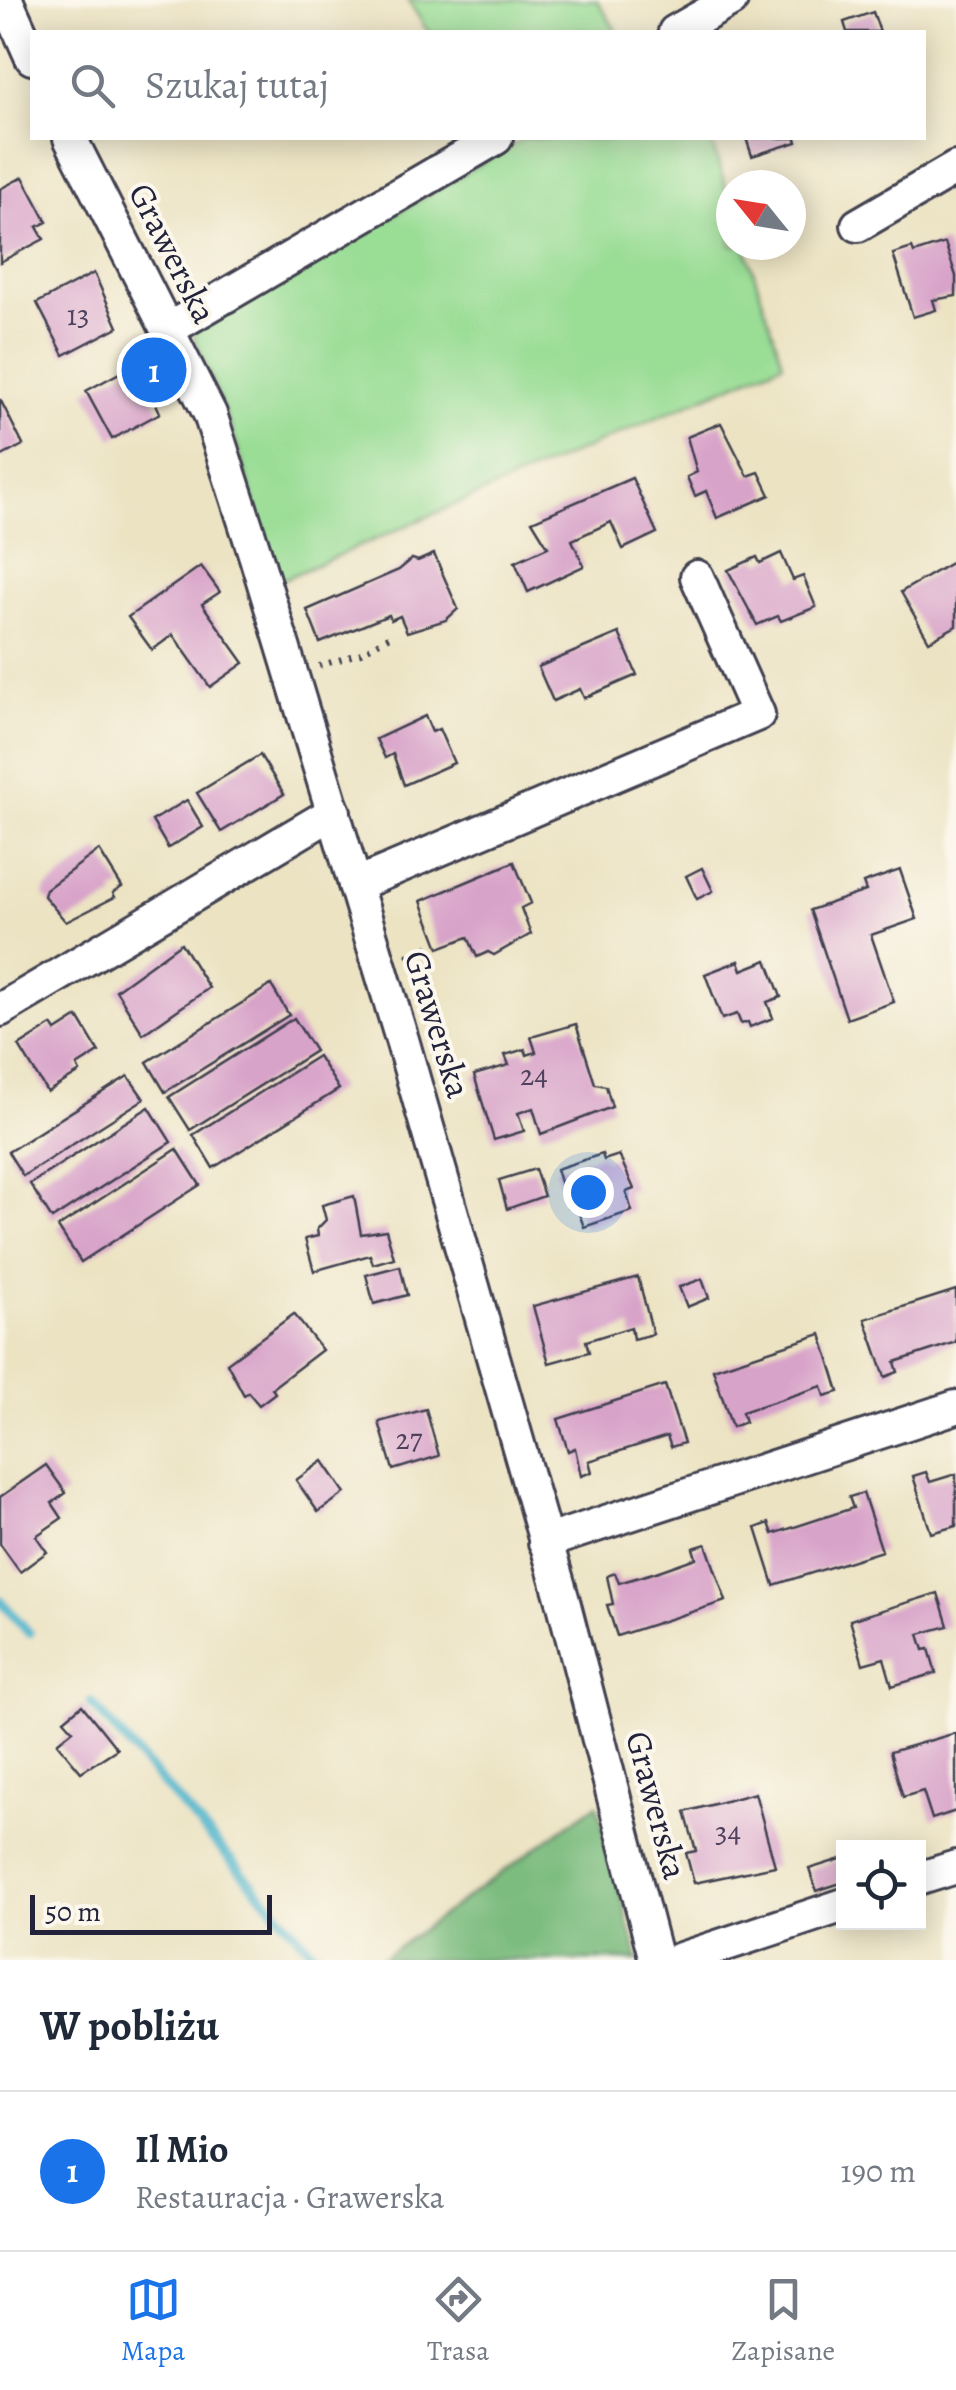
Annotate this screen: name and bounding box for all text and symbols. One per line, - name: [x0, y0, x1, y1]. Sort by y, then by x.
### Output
- search box: [30, 30, 926, 140]
- icon: search: [65, 58, 120, 113]
- text: Szukaj tutaj: [145, 59, 329, 111]
- north arrow: [716, 170, 806, 260]
- street label: Grawerska: [117, 175, 229, 332]
- house number: 13: [67, 295, 89, 335]
- pin: 1: [122, 332, 186, 408]
- street label: Grawerska: [393, 944, 483, 1104]
- house number: 24: [520, 1055, 548, 1095]
- your location: [563, 1167, 614, 1218]
- house number: 27: [396, 1419, 423, 1459]
- street label: Grawerska: [614, 1726, 700, 1885]
- house number: 34: [715, 1812, 741, 1852]
- map controls: [836, 1840, 926, 1930]
- button: locate: [836, 1840, 926, 1930]
- scale bar: [30, 1890, 272, 1934]
- text: 50 m: [45, 1893, 101, 1931]
- text: W pobliżu: [40, 1997, 219, 2054]
- text: Il Mio: [135, 2123, 229, 2175]
- text: 1: [67, 2149, 78, 2193]
- text: 190 m: [840, 2149, 916, 2193]
- text: Restauracja · Grawerska: [135, 2175, 445, 2219]
- tab: Mapa: [121, 2272, 185, 2370]
- tab: Trasa: [427, 2272, 489, 2370]
- tab: Zapisane: [731, 2272, 835, 2370]

